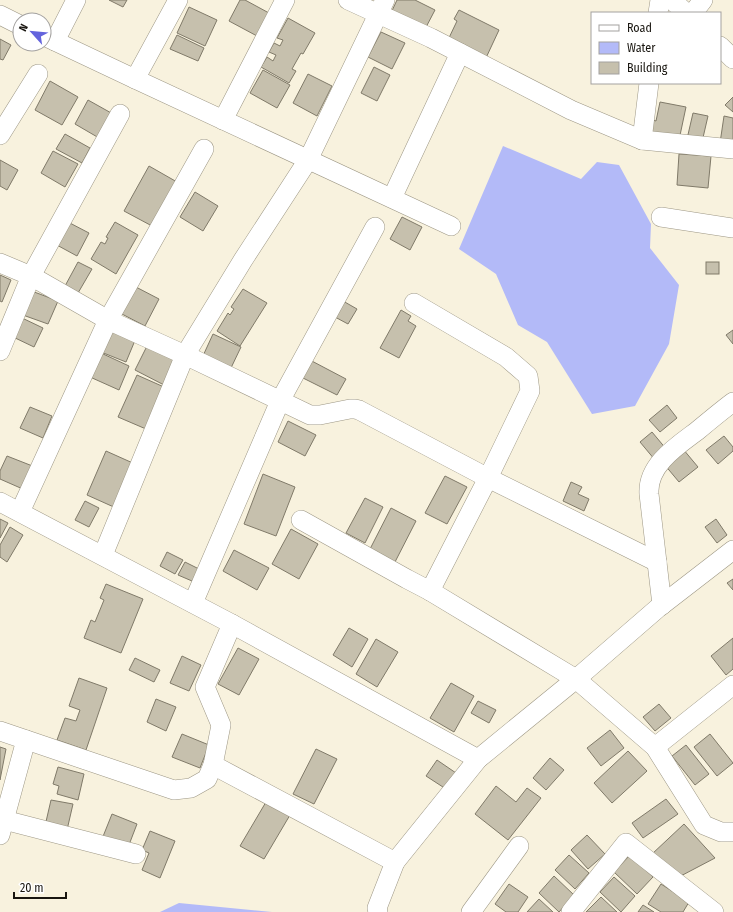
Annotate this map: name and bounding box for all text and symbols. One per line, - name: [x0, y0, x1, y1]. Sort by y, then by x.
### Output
- north arrow: [12, 12, 52, 52]
- legend: [591, 12, 721, 84]
- text: Road: [627, 21, 652, 35]
- text: N: [16, 22, 31, 34]
- text: Water: [627, 41, 656, 55]
- text: Building: [627, 61, 668, 75]
- scale bar: [14, 874, 66, 900]
- text: 20 m: [20, 881, 44, 895]

